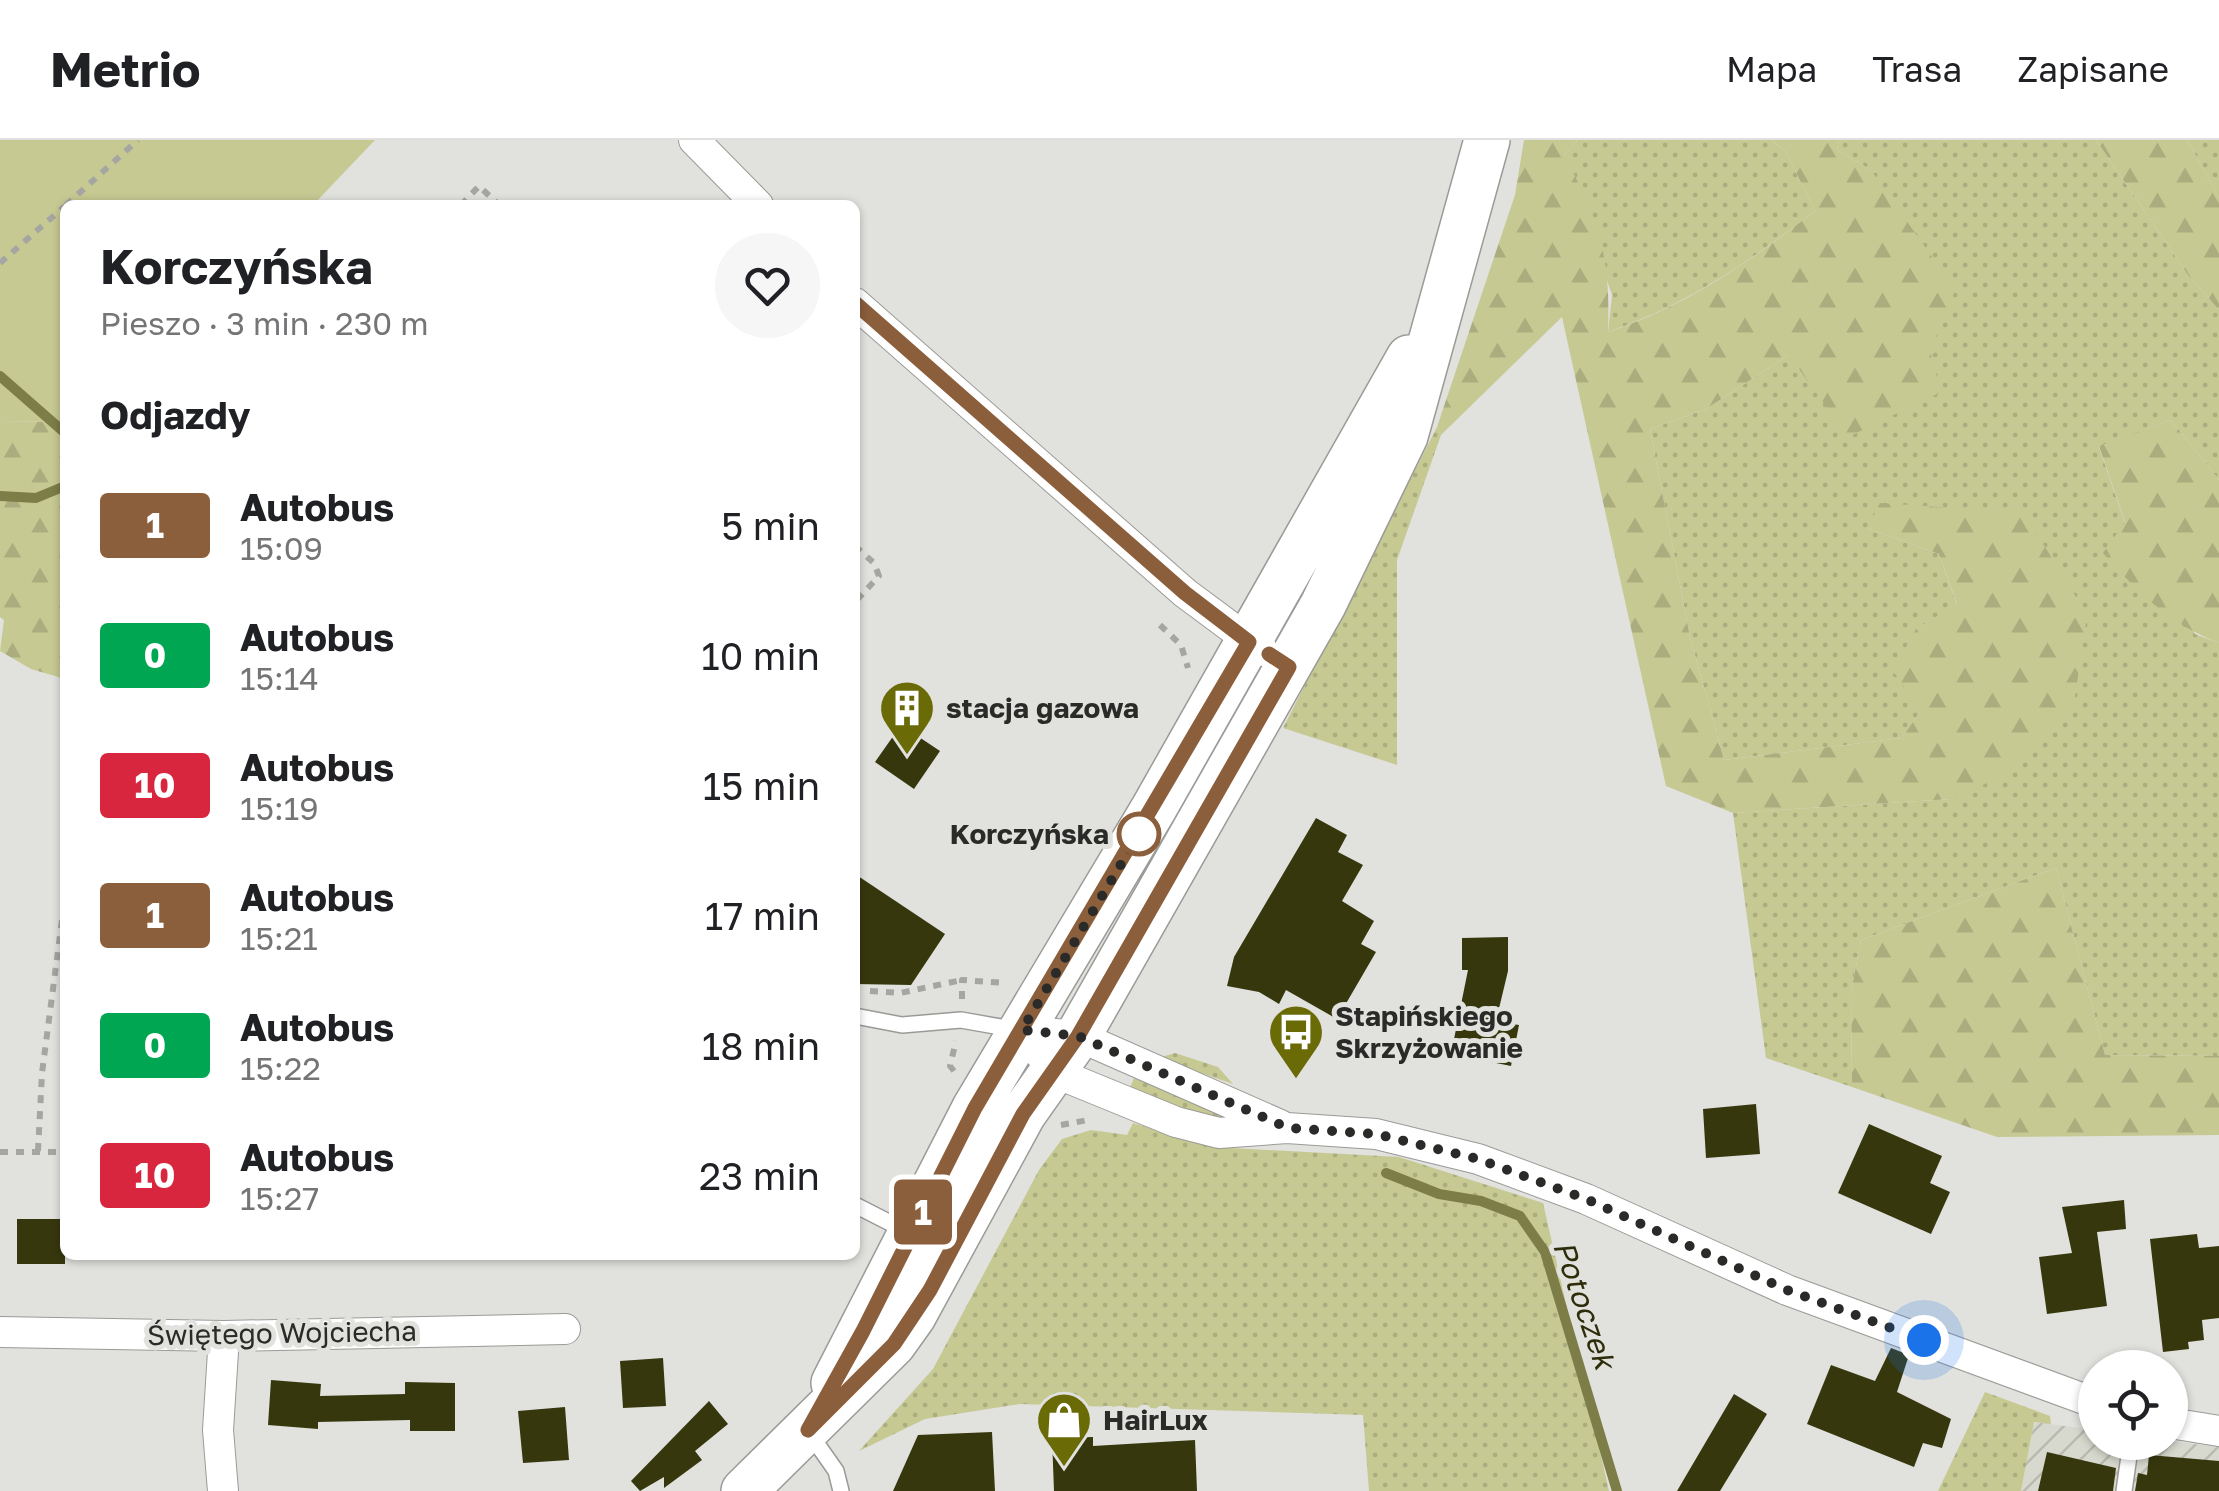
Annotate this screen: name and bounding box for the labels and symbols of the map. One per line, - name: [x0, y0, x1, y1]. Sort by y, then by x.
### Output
- building icon: stacja gazowa: [877, 678, 937, 757]
- place label: stacja gazowa: [946, 691, 1139, 724]
- marker: Korczyńska: [1118, 813, 1160, 855]
- place label: Korczyńska: [950, 817, 1109, 850]
- place label: Stapińskiego Skrzyżowanie: [1335, 999, 1523, 1064]
- bus stop icon: Stapińskiego Skrzyżowanie: [1266, 1002, 1326, 1081]
- line badge: 1: [890, 1180, 956, 1244]
- water label: Potoczek: [1546, 1236, 1625, 1376]
- street label: Świętego Wojciecha: [147, 1314, 417, 1351]
- your location: [1899, 1315, 1949, 1365]
- shop icon: HairLux: [1034, 1390, 1094, 1469]
- place label: HairLux: [1103, 1403, 1208, 1436]

